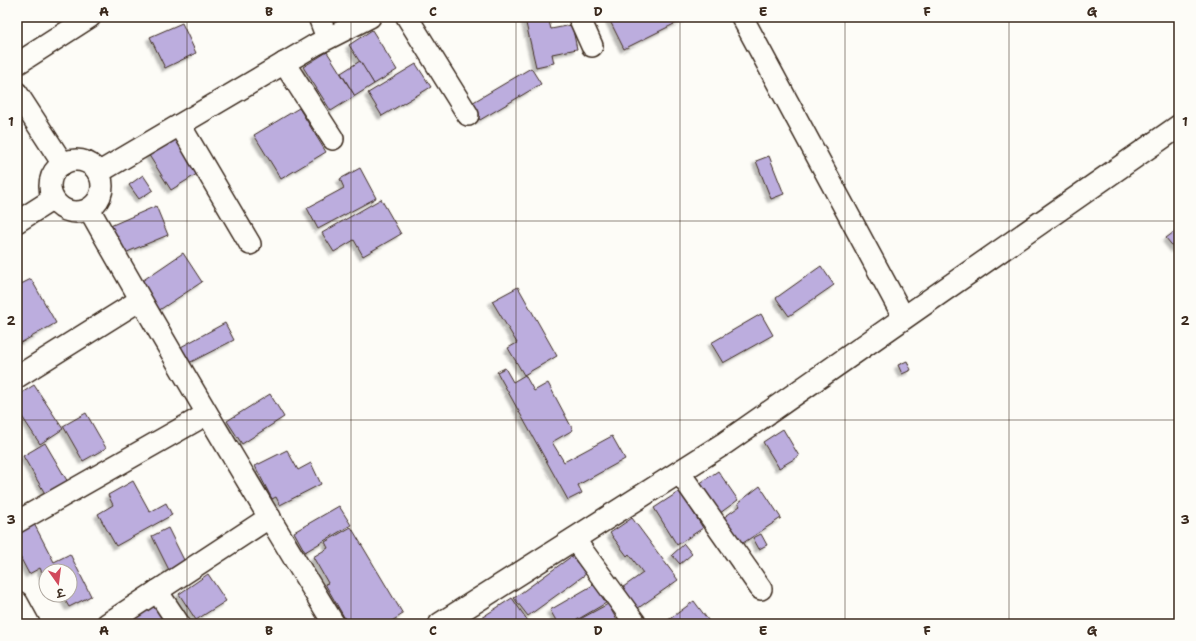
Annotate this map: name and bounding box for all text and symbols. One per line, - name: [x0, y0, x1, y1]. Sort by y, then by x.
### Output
- text: A: [99, 3, 109, 20]
- text: B: [265, 3, 273, 20]
- text: C: [429, 3, 437, 20]
- text: D: [593, 3, 603, 20]
- text: E: [759, 3, 768, 20]
- text: F: [923, 3, 931, 20]
- text: G: [1087, 3, 1098, 20]
- text: 1: [8, 113, 14, 130]
- text: 1: [1182, 113, 1188, 130]
- text: 2: [6, 312, 16, 329]
- text: 2: [1180, 312, 1190, 329]
- text: 3: [6, 511, 16, 528]
- text: 3: [1180, 511, 1190, 528]
- north arrow: [38, 563, 78, 603]
- text: उ: [53, 584, 67, 601]
- text: A: [99, 622, 109, 639]
- text: B: [265, 622, 273, 639]
- text: C: [429, 622, 437, 639]
- text: D: [593, 622, 603, 639]
- text: E: [759, 622, 768, 639]
- text: F: [923, 622, 931, 639]
- text: G: [1087, 622, 1098, 639]

